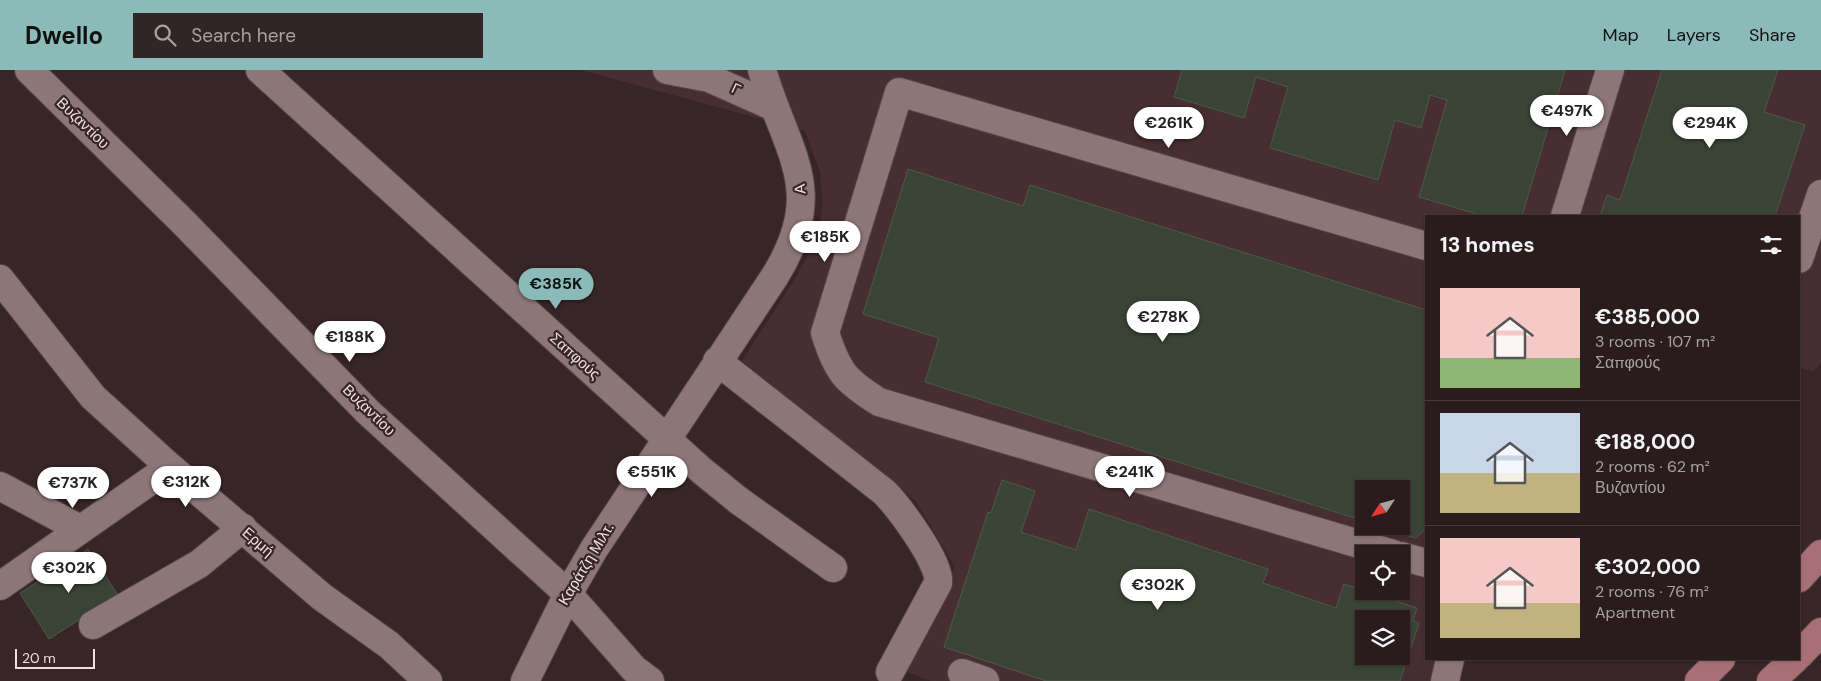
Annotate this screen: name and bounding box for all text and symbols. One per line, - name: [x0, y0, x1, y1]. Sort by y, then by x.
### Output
- search box: [133, 13, 483, 58]
- text: Dwello: [25, 20, 103, 51]
- icon: search: [151, 21, 179, 49]
- text: Search here: [191, 23, 296, 48]
- text: Map: [1603, 23, 1639, 47]
- text: Layers: [1667, 23, 1721, 47]
- text: Share: [1749, 23, 1796, 47]
- street label: Γ: [728, 78, 744, 100]
- street label: Βυζαντίου: [52, 93, 114, 153]
- pin: €497K: [1532, 94, 1602, 137]
- text: €497K: [1541, 100, 1593, 121]
- pin: €261K: [1134, 106, 1204, 149]
- pin: €294K: [1675, 106, 1745, 149]
- text: €261K: [1145, 112, 1193, 133]
- text: €294K: [1684, 112, 1736, 133]
- street label: Α: [790, 183, 810, 195]
- pin: €185K: [790, 220, 860, 263]
- text: €185K: [801, 226, 850, 247]
- text: 13 homes: [1440, 231, 1535, 259]
- icon: filters: [1757, 231, 1785, 259]
- pin: €385K: [521, 268, 591, 310]
- text: €385K: [530, 273, 582, 294]
- pin: €278K: [1128, 300, 1198, 343]
- text: €385,000: [1595, 303, 1700, 331]
- text: €278K: [1138, 306, 1188, 327]
- icon: home: [1480, 308, 1540, 368]
- pin: €188K: [315, 320, 385, 363]
- text: €188K: [325, 326, 375, 347]
- street label: Σαπφούς: [546, 328, 604, 384]
- text: 3 rooms · 107 m²: [1595, 331, 1715, 352]
- text: Σαπφούς: [1595, 352, 1660, 373]
- street label: Βυζαντίου: [338, 380, 400, 440]
- text: €188,000: [1595, 428, 1695, 456]
- icon: home: [1480, 433, 1540, 493]
- pin: €551K: [617, 456, 687, 498]
- pin: €241K: [1095, 456, 1165, 498]
- text: 2 rooms · 62 m²: [1595, 456, 1710, 477]
- text: €551K: [628, 461, 676, 482]
- text: €241K: [1106, 461, 1154, 482]
- pin: €737K: [38, 466, 108, 509]
- pin: €312K: [151, 466, 221, 508]
- text: €312K: [162, 471, 210, 492]
- text: €737K: [48, 472, 98, 493]
- text: Βυζαντίου: [1595, 477, 1665, 498]
- north arrow: [1355, 480, 1410, 535]
- map controls: [1355, 480, 1410, 665]
- street label: Καράτζη Μιλτ.: [554, 519, 618, 609]
- street label: Ερμή: [238, 523, 278, 561]
- button: locate: [1355, 545, 1410, 600]
- pin: €302K: [34, 552, 104, 594]
- text: €302,000: [1595, 553, 1701, 581]
- text: €302K: [42, 557, 96, 578]
- icon: home: [1480, 558, 1540, 618]
- pin: €302K: [1123, 568, 1193, 611]
- text: €302K: [1131, 574, 1185, 595]
- text: 2 rooms · 76 m²: [1595, 581, 1709, 602]
- text: Apartment: [1595, 602, 1675, 623]
- button: layers: [1355, 610, 1410, 665]
- scale bar: [15, 646, 95, 669]
- text: 20 m: [22, 649, 56, 667]

